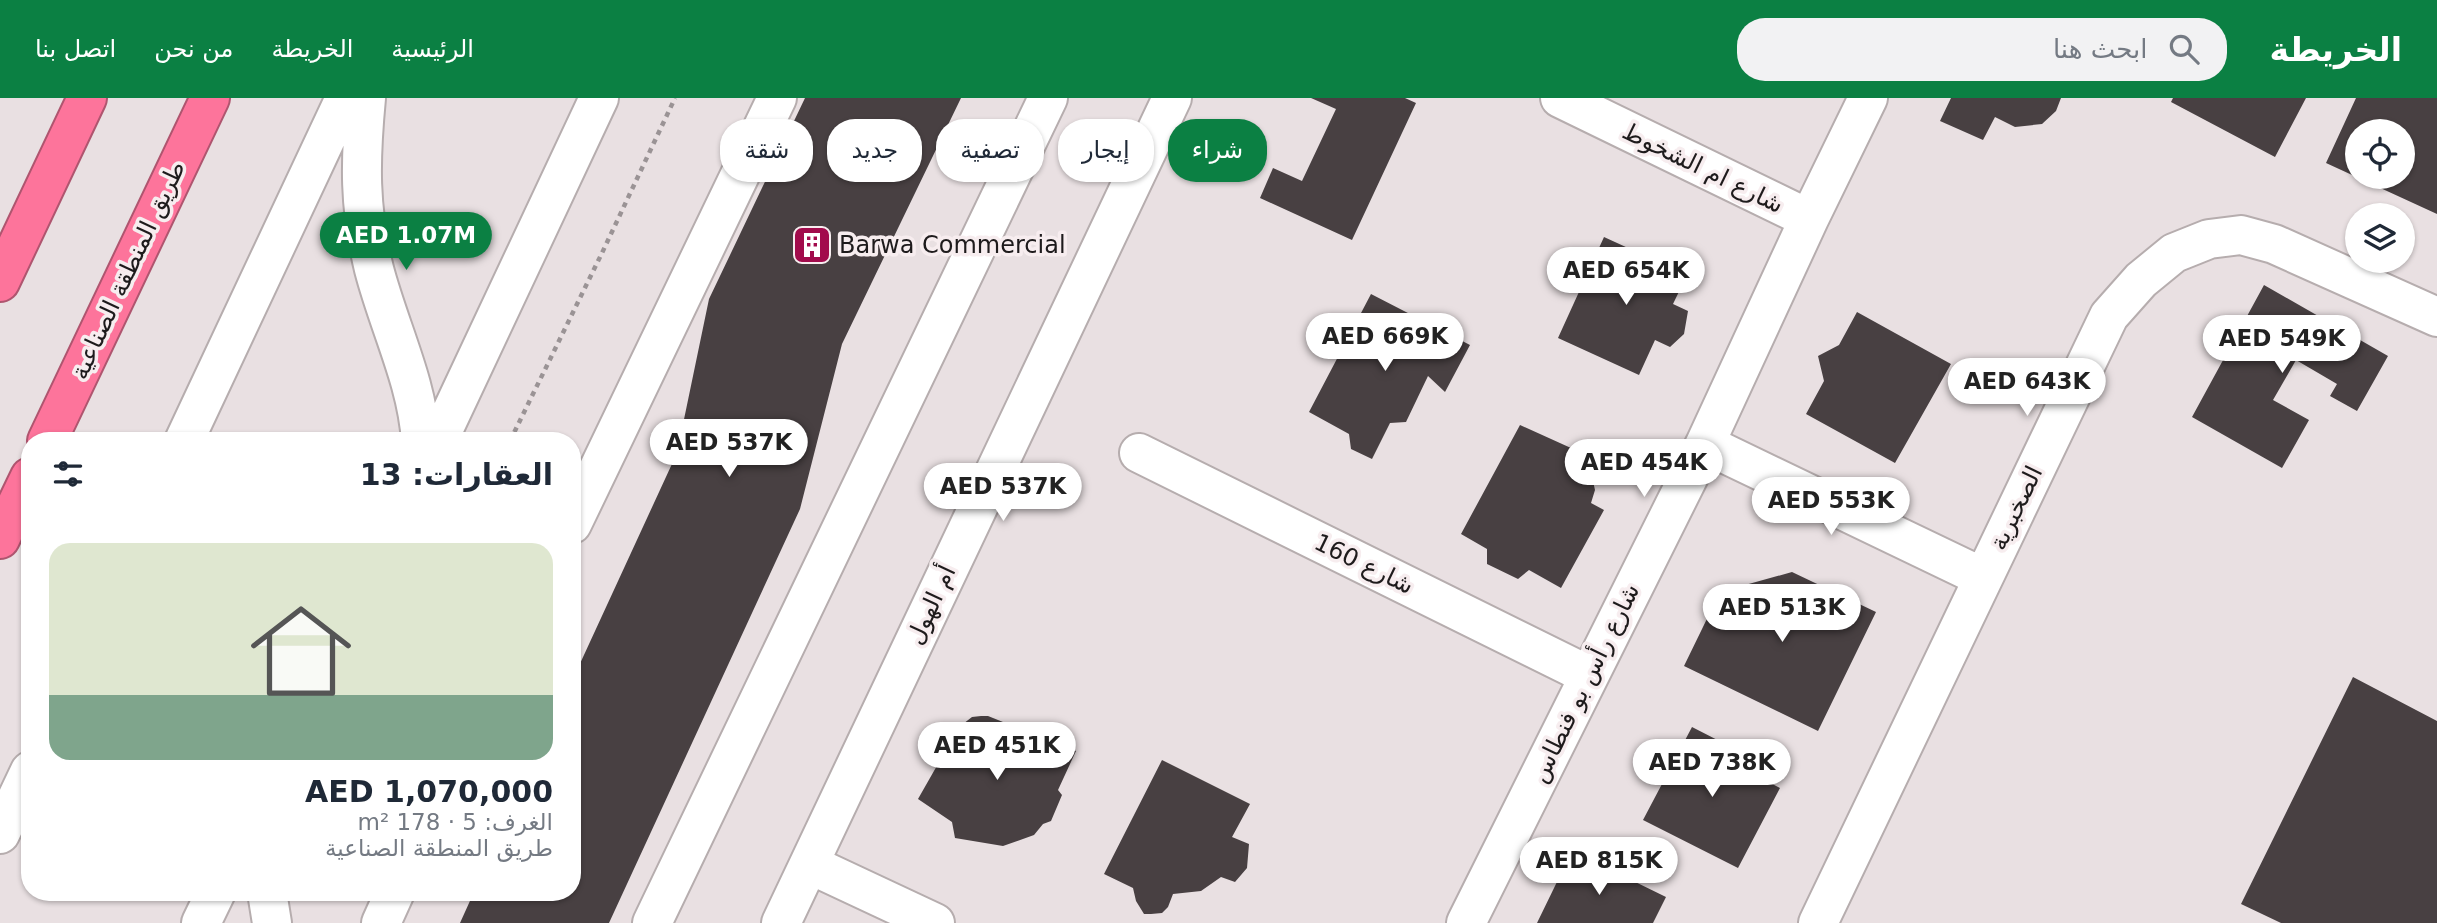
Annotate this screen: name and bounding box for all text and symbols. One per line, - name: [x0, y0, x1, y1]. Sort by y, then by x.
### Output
- search box: [1737, 18, 2227, 81]
- icon: search: [2165, 30, 2203, 68]
- text: الخريطة: [2269, 30, 2402, 69]
- text: ابحث هنا: [2053, 34, 2147, 64]
- text: اتصل بنا: [35, 35, 116, 63]
- text: من نحن: [154, 35, 233, 63]
- text: الخريطة: [271, 35, 353, 63]
- text: الرئيسية: [391, 35, 474, 63]
- street label: شارع ام الشخوط: [1618, 117, 1788, 219]
- chip: شقة: [720, 119, 813, 182]
- chip: جديد: [827, 119, 922, 182]
- chip: تصفية: [936, 119, 1044, 182]
- chip: إيجار: [1058, 119, 1154, 182]
- chip: شراء: [1168, 119, 1267, 182]
- map controls: [2345, 119, 2415, 273]
- button: locate: [2345, 119, 2415, 189]
- street label: طريق المنطقة الصناعية: [65, 156, 191, 384]
- button: layers: [2345, 203, 2415, 273]
- pin: AED 1.07M: [326, 212, 486, 272]
- text: AED 1.07M: [336, 222, 476, 248]
- building icon: Barwa Commercial: [791, 224, 833, 266]
- place label: Barwa Commercial: [839, 231, 1066, 259]
- pin: AED 654K: [1554, 248, 1698, 307]
- text: AED 654K: [1563, 257, 1689, 283]
- pin: AED 669K: [1313, 314, 1457, 373]
- pin: AED 549K: [2210, 316, 2354, 375]
- text: AED 669K: [1322, 323, 1448, 349]
- text: AED 549K: [2219, 325, 2345, 351]
- pin: AED 643K: [1955, 358, 2099, 418]
- text: AED 643K: [1964, 368, 2090, 394]
- pin: AED 537K: [657, 420, 801, 479]
- text: AED 537K: [666, 429, 792, 455]
- pin: AED 454K: [1572, 440, 1716, 499]
- text: AED 454K: [1581, 449, 1707, 475]
- icon: filters: [49, 455, 87, 493]
- text: العقارات: 13: [360, 457, 553, 492]
- street label: الصخبرية: [1984, 461, 2048, 555]
- pin: AED 537K: [931, 464, 1075, 523]
- text: AED 537K: [940, 473, 1066, 499]
- pin: AED 553K: [1759, 478, 1903, 537]
- text: AED 553K: [1768, 487, 1894, 513]
- street label: شارع 160: [1310, 528, 1418, 600]
- street label: أم الهول: [899, 560, 961, 649]
- street label: شارع رأس بو فنطاس: [1523, 578, 1645, 787]
- pin: AED 513K: [1710, 584, 1854, 644]
- icon: home: [238, 588, 364, 714]
- text: AED 513K: [1719, 594, 1845, 620]
- pin: AED 451K: [925, 722, 1069, 782]
- text: AED 451K: [934, 732, 1060, 758]
- pin: AED 738K: [1640, 740, 1784, 799]
- text: AED 738K: [1649, 749, 1775, 775]
- text: AED 1,070,000: [305, 774, 553, 809]
- text: الغرف: 5 · 178 m²: [357, 809, 553, 835]
- text: طريق المنطقة الصناعية: [325, 835, 553, 861]
- pin: AED 815K: [1527, 838, 1671, 897]
- text: AED 815K: [1536, 847, 1662, 873]

